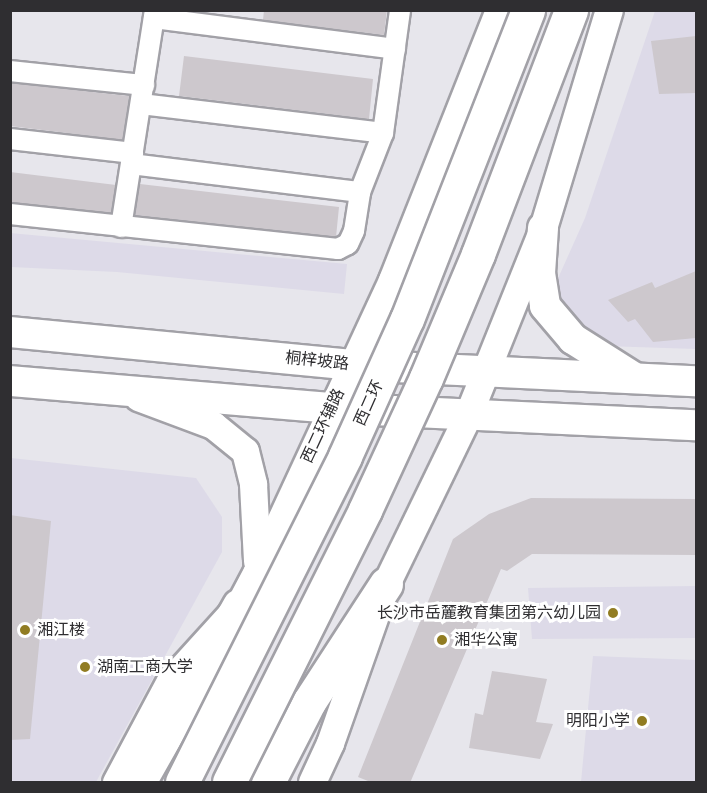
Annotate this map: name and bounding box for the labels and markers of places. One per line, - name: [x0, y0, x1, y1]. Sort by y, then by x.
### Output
- place label: 长沙市岳麓教育集团第六幼儿园: [377, 603, 601, 623]
- marker: 长沙市岳麓教育集团第六幼儿园: [606, 606, 620, 620]
- place label: 湘江楼: [37, 620, 85, 640]
- marker: 湘江楼: [18, 623, 32, 637]
- place label: 湘华公寓: [454, 630, 518, 650]
- marker: 湘华公寓: [435, 633, 449, 647]
- place label: 湖南工商大学: [97, 657, 193, 677]
- marker: 湖南工商大学: [78, 660, 92, 674]
- place label: 明阳小学: [566, 711, 630, 731]
- marker: 明阳小学: [635, 714, 649, 728]

